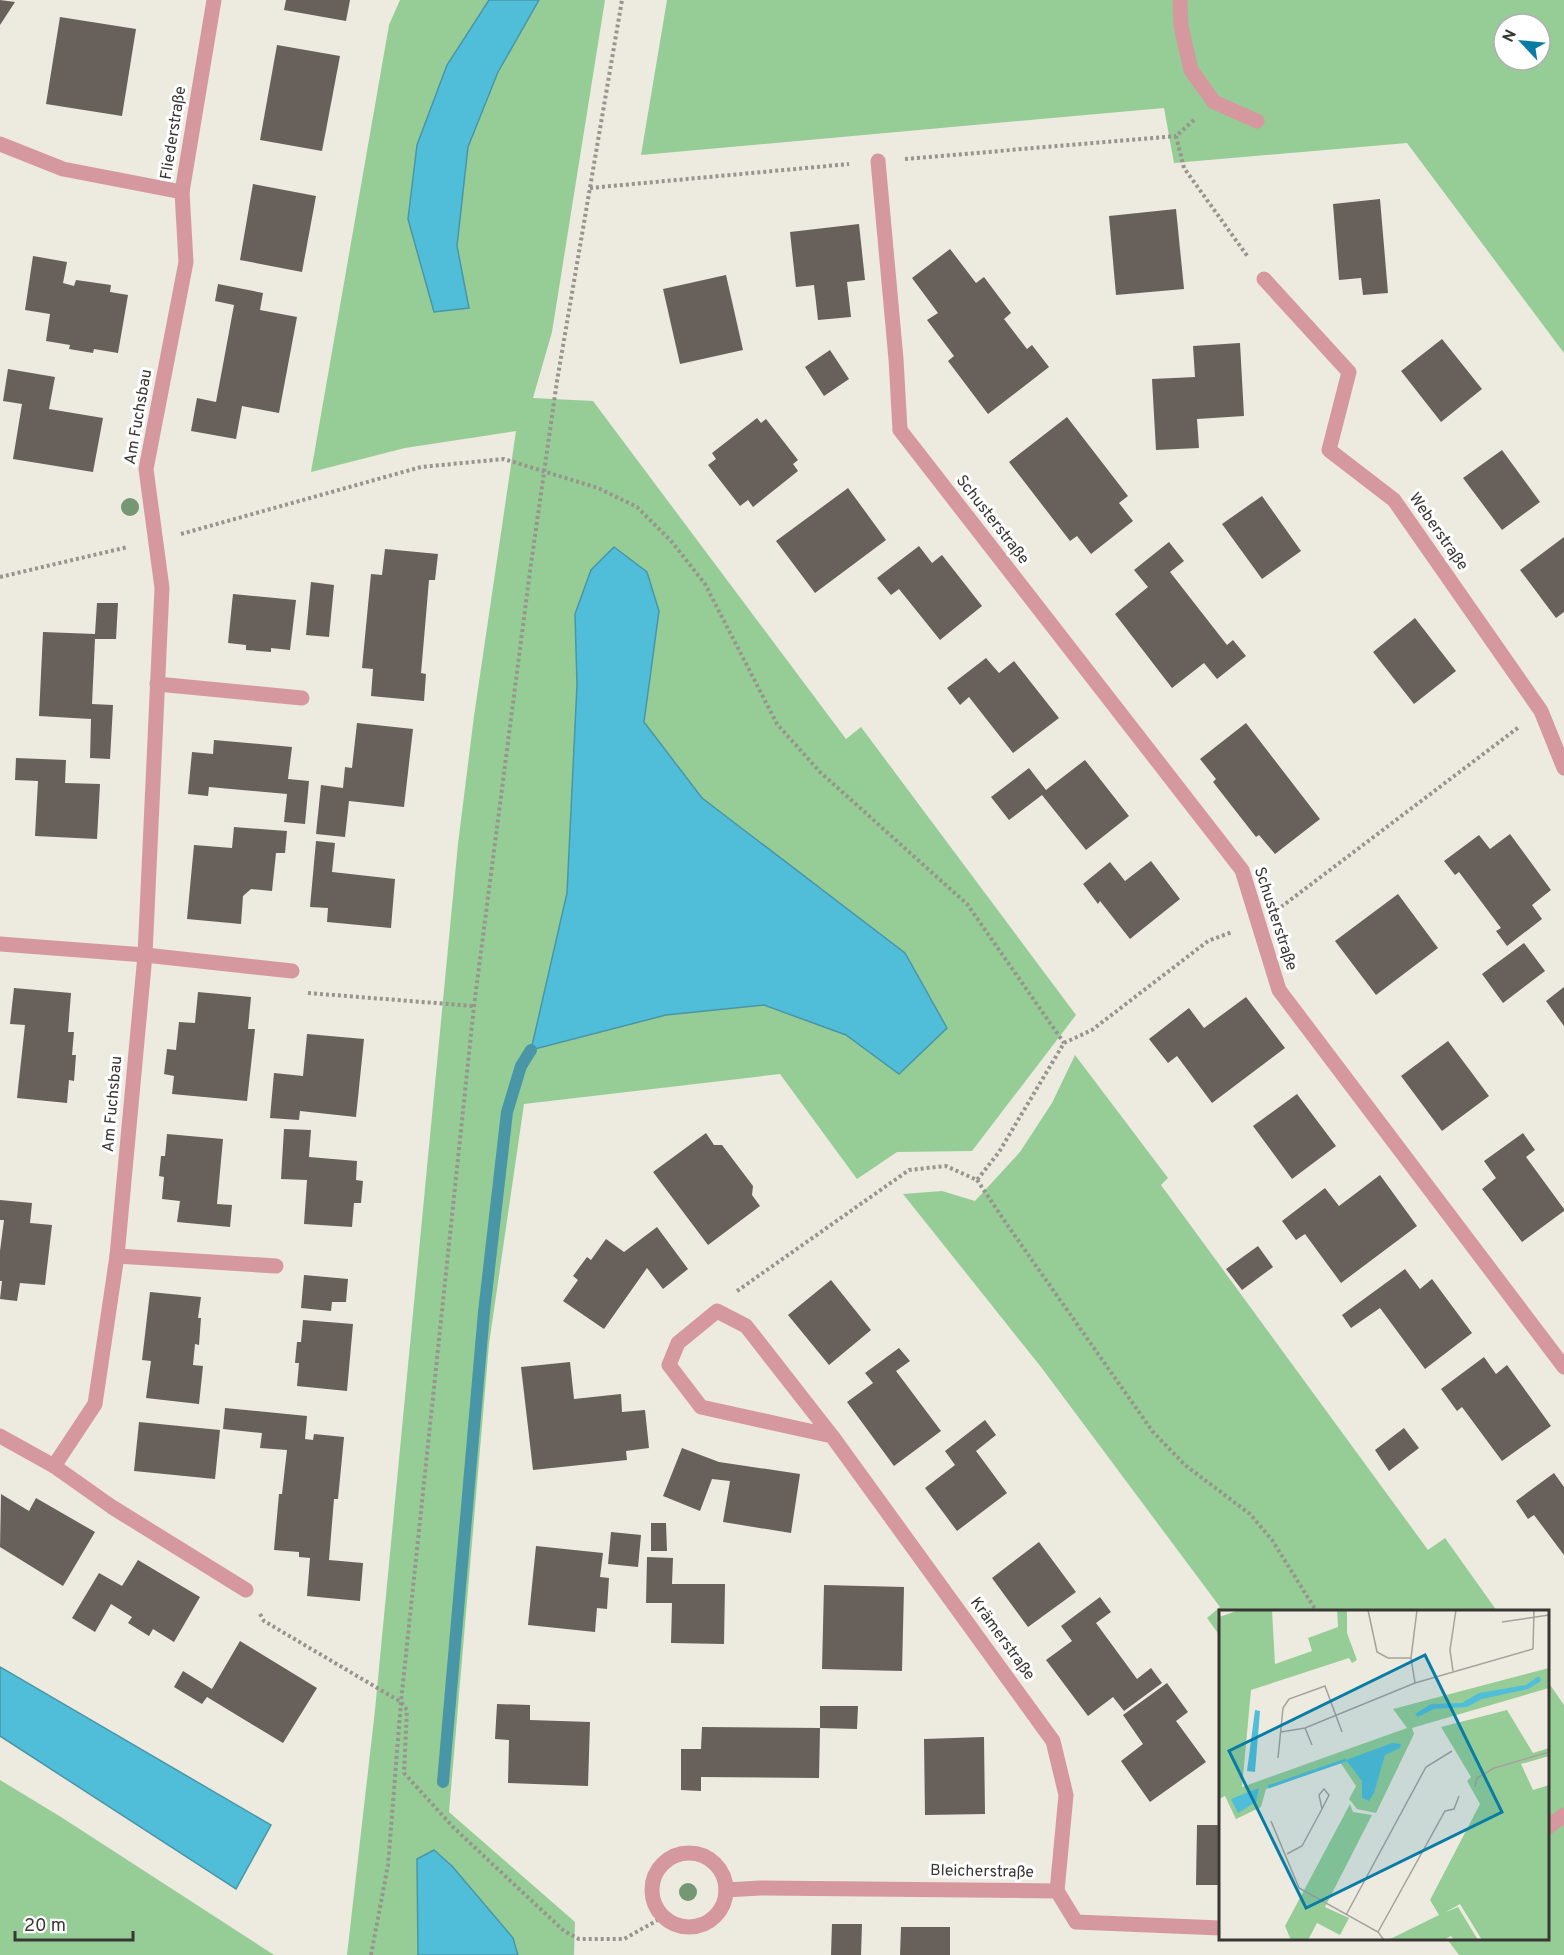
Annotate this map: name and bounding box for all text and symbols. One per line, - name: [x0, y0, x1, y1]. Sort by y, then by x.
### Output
- north arrow: [1492, 12, 1552, 72]
- text: N: [1499, 27, 1522, 46]
- street label: Fliederstraße: [157, 85, 191, 181]
- street label: Am Fuchsbau: [121, 368, 157, 466]
- street label: Schusterstraße: [951, 471, 1033, 569]
- street label: Weberstraße: [1404, 489, 1472, 575]
- street label: Schusterstraße: [1249, 865, 1301, 973]
- street label: Am Fuchsbau: [99, 1055, 127, 1153]
- street label: Krämerstraße: [965, 1593, 1039, 1685]
- inset map: [1219, 1610, 1549, 1940]
- street label: Bleicherstraße: [930, 1861, 1034, 1883]
- scale bar: [15, 1904, 134, 1942]
- text: 20 m: [24, 1915, 66, 1938]

